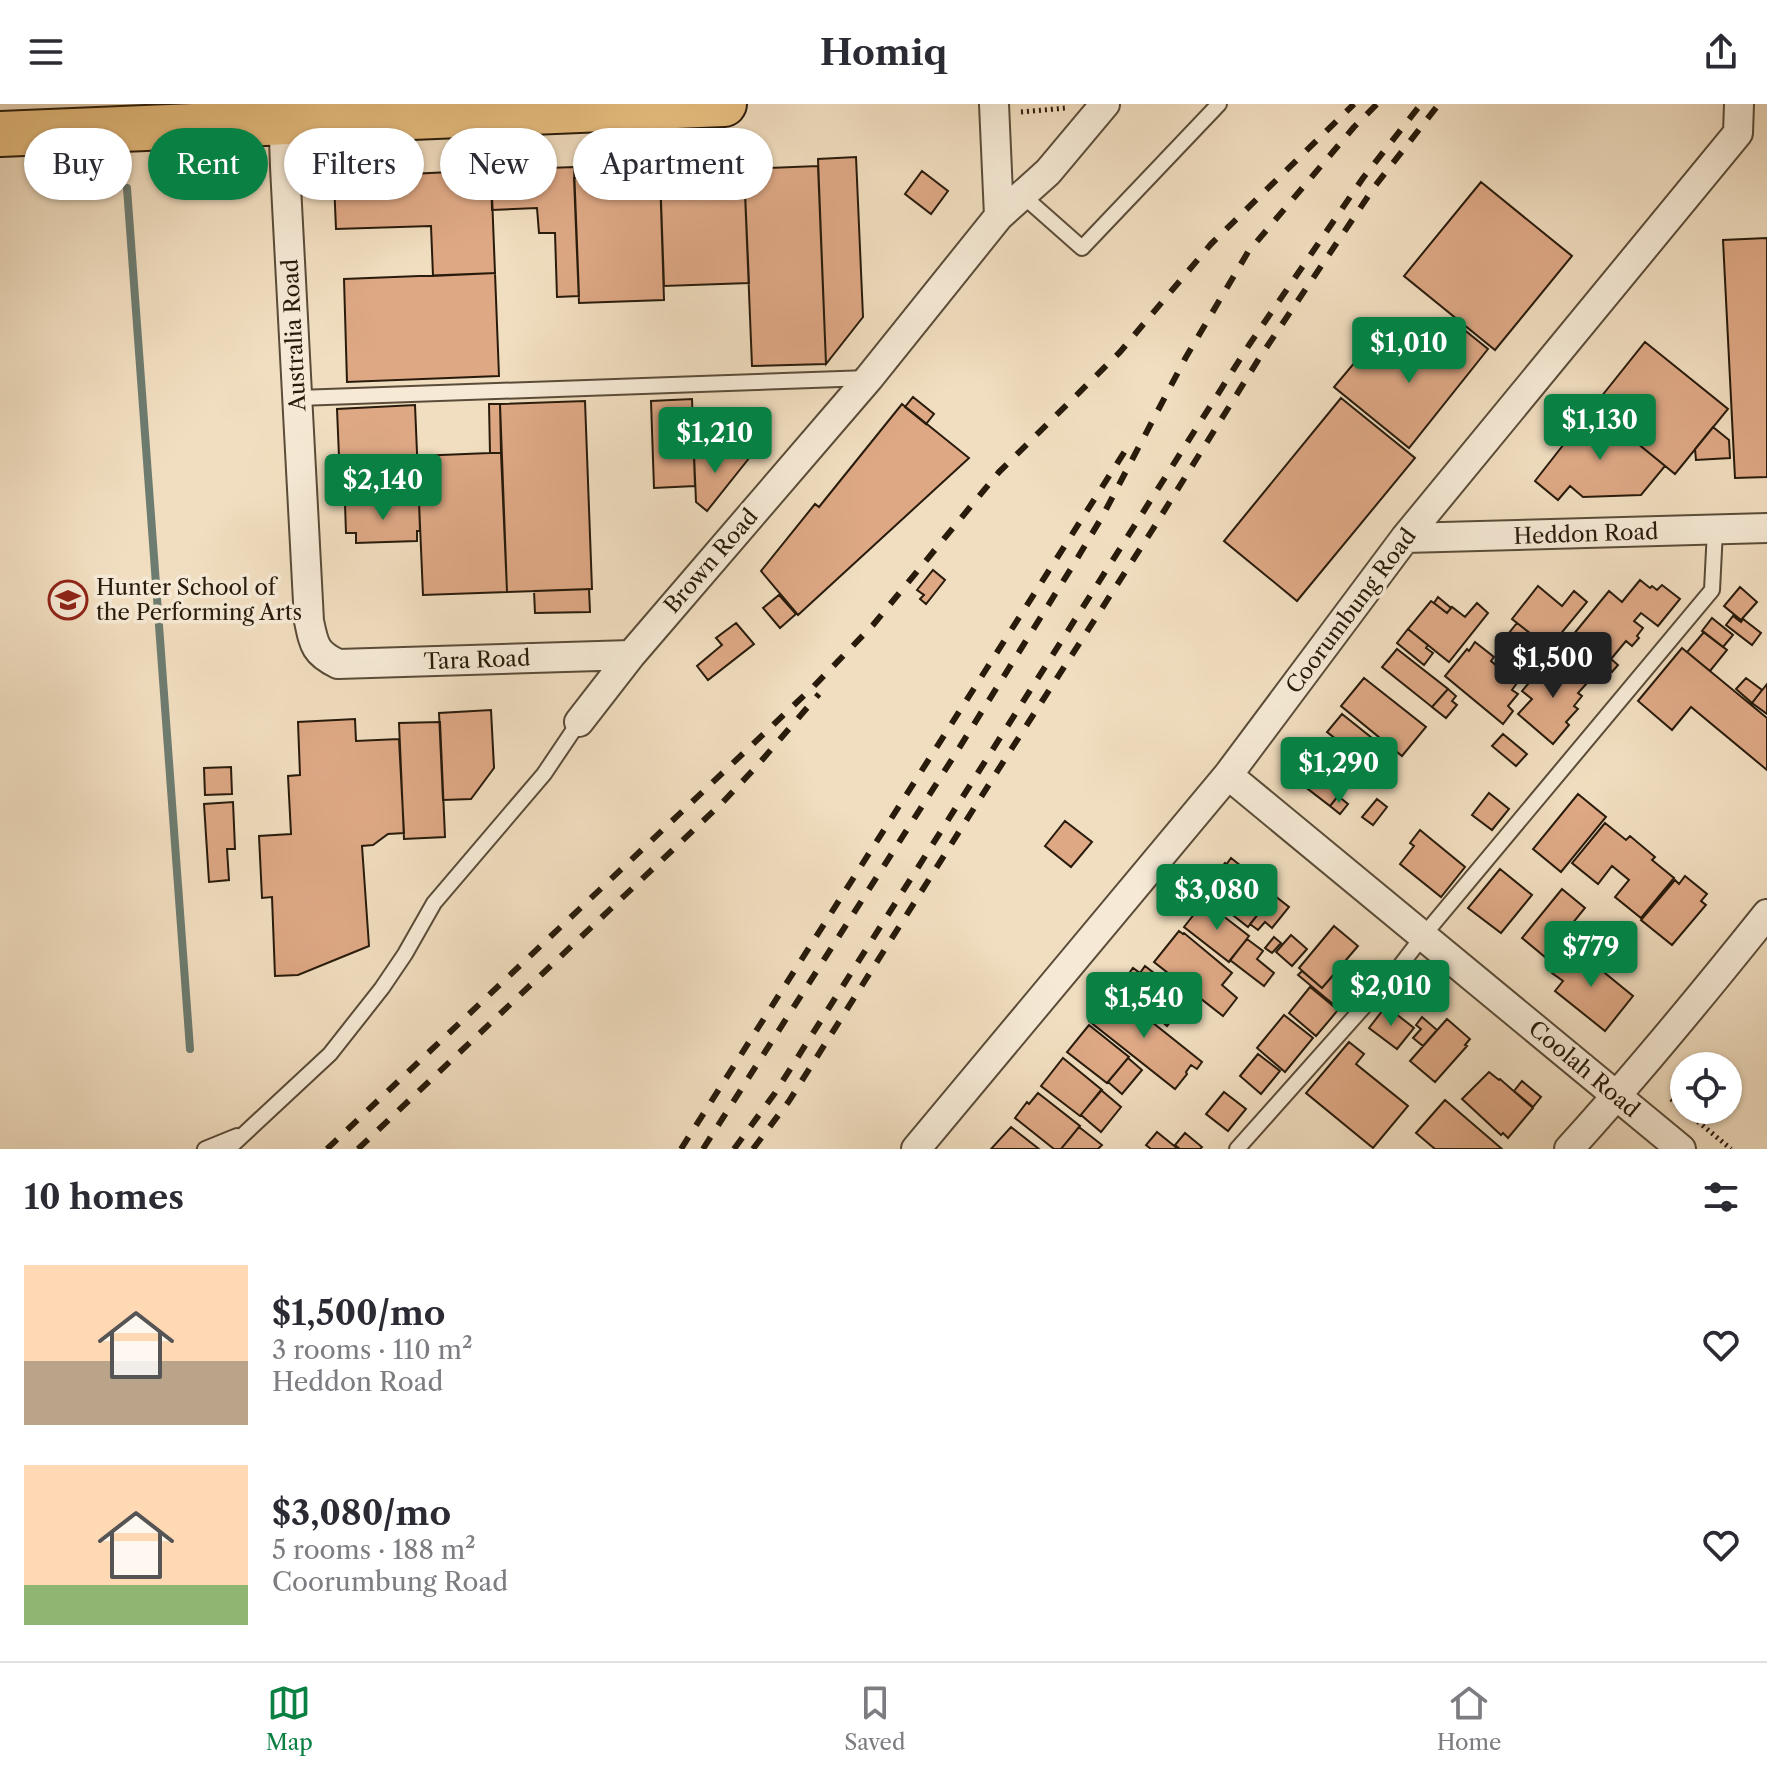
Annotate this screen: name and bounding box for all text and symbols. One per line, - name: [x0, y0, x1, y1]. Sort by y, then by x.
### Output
- icon: menu: [24, 30, 68, 74]
- text: Homiq: [820, 30, 947, 74]
- icon: share: [1699, 30, 1743, 74]
- chip: Buy: [24, 128, 132, 200]
- chip: Rent: [148, 128, 268, 200]
- chip: Filters: [284, 128, 424, 200]
- chip: New: [440, 128, 557, 200]
- chip: Apartment: [573, 128, 773, 200]
- street label: Australia Road: [277, 258, 312, 413]
- pin: $1,010: [1344, 317, 1474, 385]
- text: $1,010: [1370, 327, 1448, 359]
- pin: $1,130: [1535, 394, 1665, 462]
- text: $1,130: [1562, 404, 1638, 436]
- pin: $1,210: [650, 407, 780, 475]
- text: $1,210: [677, 417, 753, 449]
- pin: $2,140: [318, 454, 448, 522]
- text: $2,140: [343, 464, 423, 496]
- street label: Brown Road: [658, 503, 764, 619]
- street label: Heddon Road: [1513, 518, 1659, 550]
- street label: Coorumbung Road: [1280, 523, 1422, 699]
- place label: Hunter School of the Performing Arts: [96, 574, 302, 626]
- school or university icon: Hunter School of the Performing Arts: [47, 579, 89, 621]
- pin: $1,500: [1488, 632, 1618, 700]
- text: $1,500: [1513, 642, 1593, 674]
- street label: Tara Road: [423, 645, 531, 675]
- pin: $1,290: [1274, 737, 1404, 805]
- text: $1,290: [1299, 747, 1379, 779]
- pin: $3,080: [1152, 864, 1282, 932]
- text: $3,080: [1174, 874, 1260, 906]
- pin: $779: [1544, 921, 1638, 989]
- text: $779: [1562, 931, 1620, 963]
- pin: $2,010: [1326, 960, 1456, 1028]
- text: $2,010: [1350, 970, 1432, 1002]
- pin: $1,540: [1079, 972, 1209, 1040]
- text: $1,540: [1104, 982, 1184, 1014]
- street label: Coolah Road: [1523, 1015, 1645, 1123]
- map controls: [1670, 1052, 1742, 1124]
- button: locate: [1670, 1052, 1742, 1124]
- icon: filters: [1699, 1175, 1743, 1219]
- text: 10 homes: [24, 1176, 184, 1218]
- text: $1,500/mo: [272, 1292, 445, 1334]
- icon: home: [88, 1297, 184, 1393]
- icon: heart: [1699, 1323, 1743, 1367]
- text: 3 rooms · 110 m²: [272, 1334, 473, 1366]
- text: Heddon Road: [272, 1366, 443, 1398]
- text: $3,080/mo: [272, 1492, 451, 1534]
- icon: home: [88, 1497, 184, 1593]
- icon: heart: [1699, 1523, 1743, 1567]
- text: 5 rooms · 188 m²: [272, 1534, 476, 1566]
- text: Coorumbung Road: [272, 1566, 508, 1598]
- tab: Map: [266, 1681, 313, 1756]
- tab: Saved: [844, 1681, 905, 1756]
- tab: Home: [1437, 1681, 1501, 1756]

